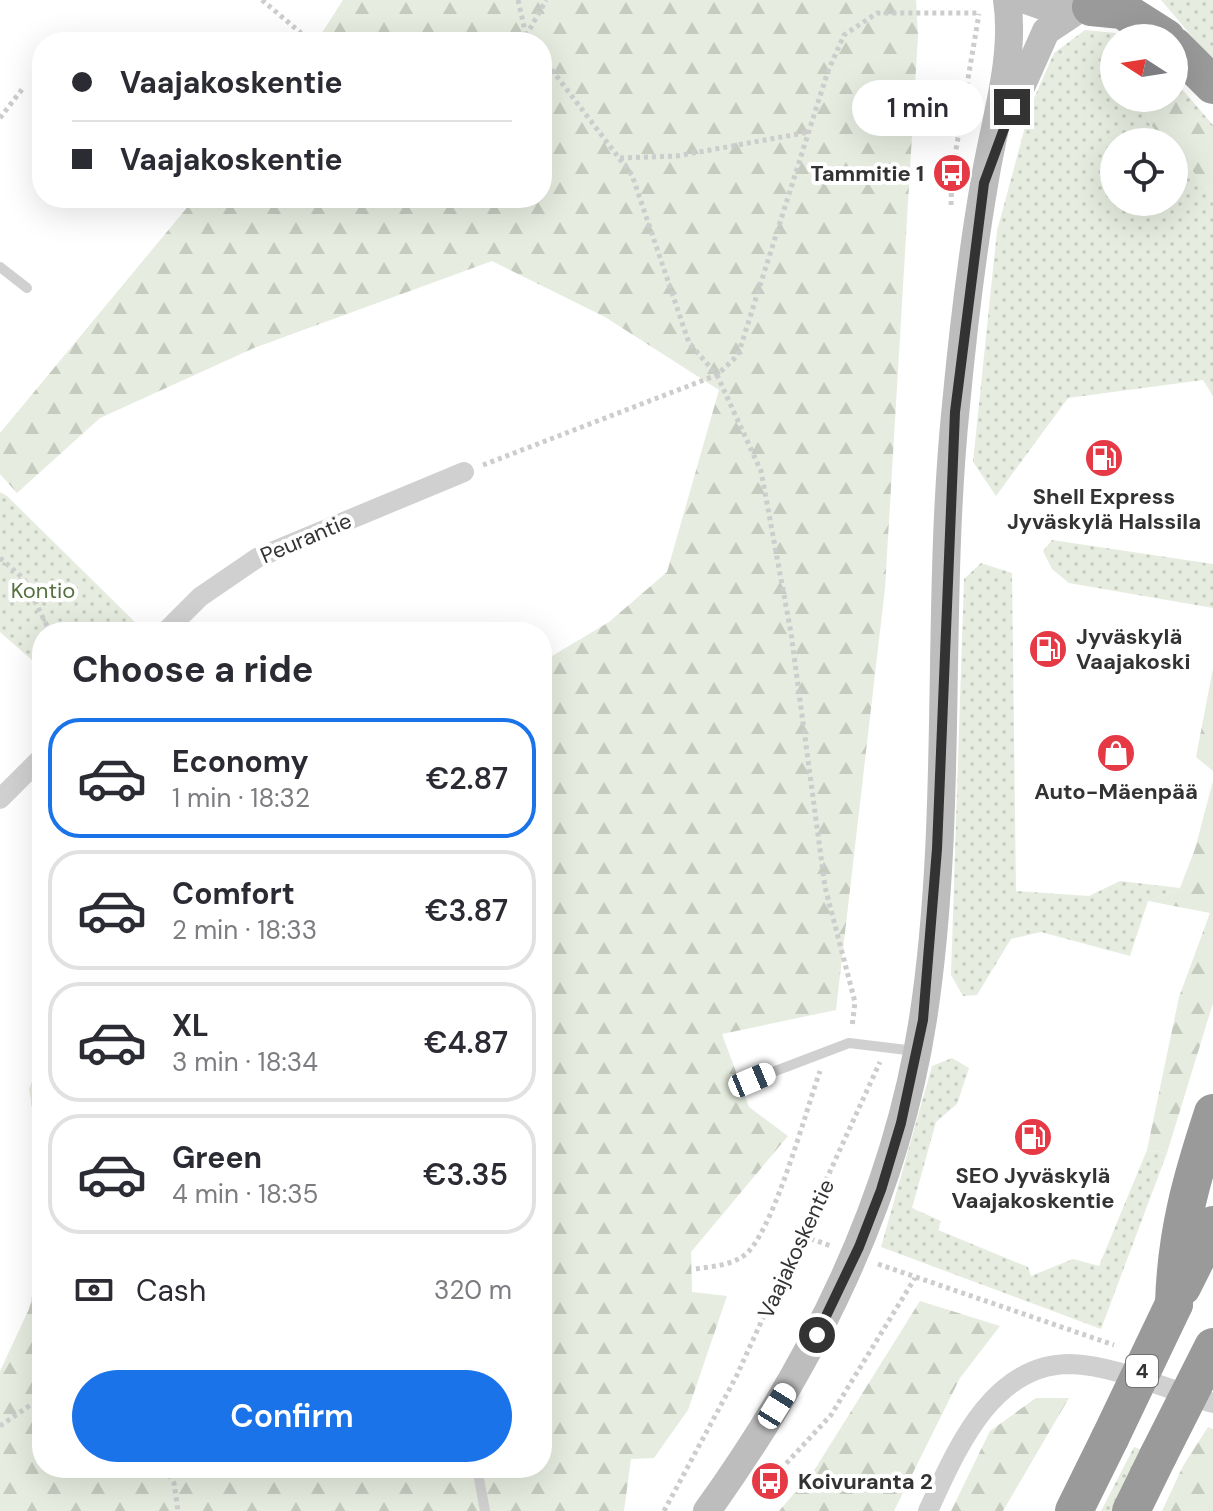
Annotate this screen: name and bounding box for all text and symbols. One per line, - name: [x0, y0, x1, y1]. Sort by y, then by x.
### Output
- north arrow: [1100, 24, 1188, 112]
- map controls: [1100, 24, 1188, 216]
- text: Vaajakoskentie: [120, 63, 342, 102]
- callout: 1 min: [852, 79, 984, 135]
- route end: [994, 89, 1030, 125]
- text: 1 min: [887, 91, 949, 125]
- button: locate: [1100, 128, 1188, 216]
- text: Vaajakoskentie: [120, 140, 342, 179]
- bus stop icon: Tammitie 1: [931, 152, 973, 194]
- place label: Tammitie 1: [810, 159, 924, 188]
- fuel station icon: Shell Express Jyväskylä Halssila: [1083, 437, 1125, 479]
- place label: Shell Express Jyväskylä Halssila: [1007, 482, 1201, 536]
- street label: Peurantie: [256, 506, 356, 570]
- park label: Kontio: [11, 576, 75, 605]
- place label: Jyväskylä Vaajakoski: [1076, 622, 1191, 676]
- fuel station icon: Jyväskylä Vaajakoski: [1027, 628, 1069, 670]
- text: Choose a ride: [72, 646, 313, 693]
- shop icon: Auto-Mäenpää: [1095, 732, 1137, 774]
- icon: car: [76, 742, 148, 814]
- text: Economy: [172, 742, 309, 781]
- text: €2.87: [426, 759, 508, 798]
- place label: Auto-Mäenpää: [1034, 777, 1198, 806]
- text: 1 min · 18:32: [172, 781, 310, 815]
- icon: car: [76, 874, 148, 946]
- text: Comfort: [172, 874, 295, 913]
- text: €3.87: [425, 891, 508, 930]
- text: 2 min · 18:33: [172, 913, 317, 947]
- icon: car: [76, 1006, 148, 1078]
- text: XL: [172, 1006, 209, 1045]
- text: €4.87: [424, 1023, 508, 1062]
- text: 3 min · 18:34: [172, 1045, 318, 1079]
- car: [725, 1060, 779, 1100]
- fuel station icon: SEO Jyväskylä Vaajakoskentie: [1012, 1116, 1054, 1158]
- icon: car: [76, 1138, 148, 1210]
- text: Green: [172, 1138, 262, 1177]
- text: €3.35: [423, 1155, 508, 1194]
- place label: SEO Jyväskylä Vaajakoskentie: [951, 1161, 1115, 1215]
- street label: Vaajakoskentie: [751, 1174, 841, 1324]
- text: 4 min · 18:35: [172, 1177, 318, 1211]
- icon: cash: [72, 1268, 116, 1312]
- text: Cash: [136, 1271, 206, 1310]
- text: 320 m: [434, 1273, 512, 1307]
- route start: [799, 1317, 835, 1353]
- road number: 4: [1126, 1355, 1158, 1387]
- button: Confirm: [72, 1370, 512, 1462]
- car: [754, 1379, 800, 1433]
- bus stop icon: Koivuranta 2: [749, 1460, 791, 1502]
- place label: Koivuranta 2: [798, 1467, 933, 1496]

